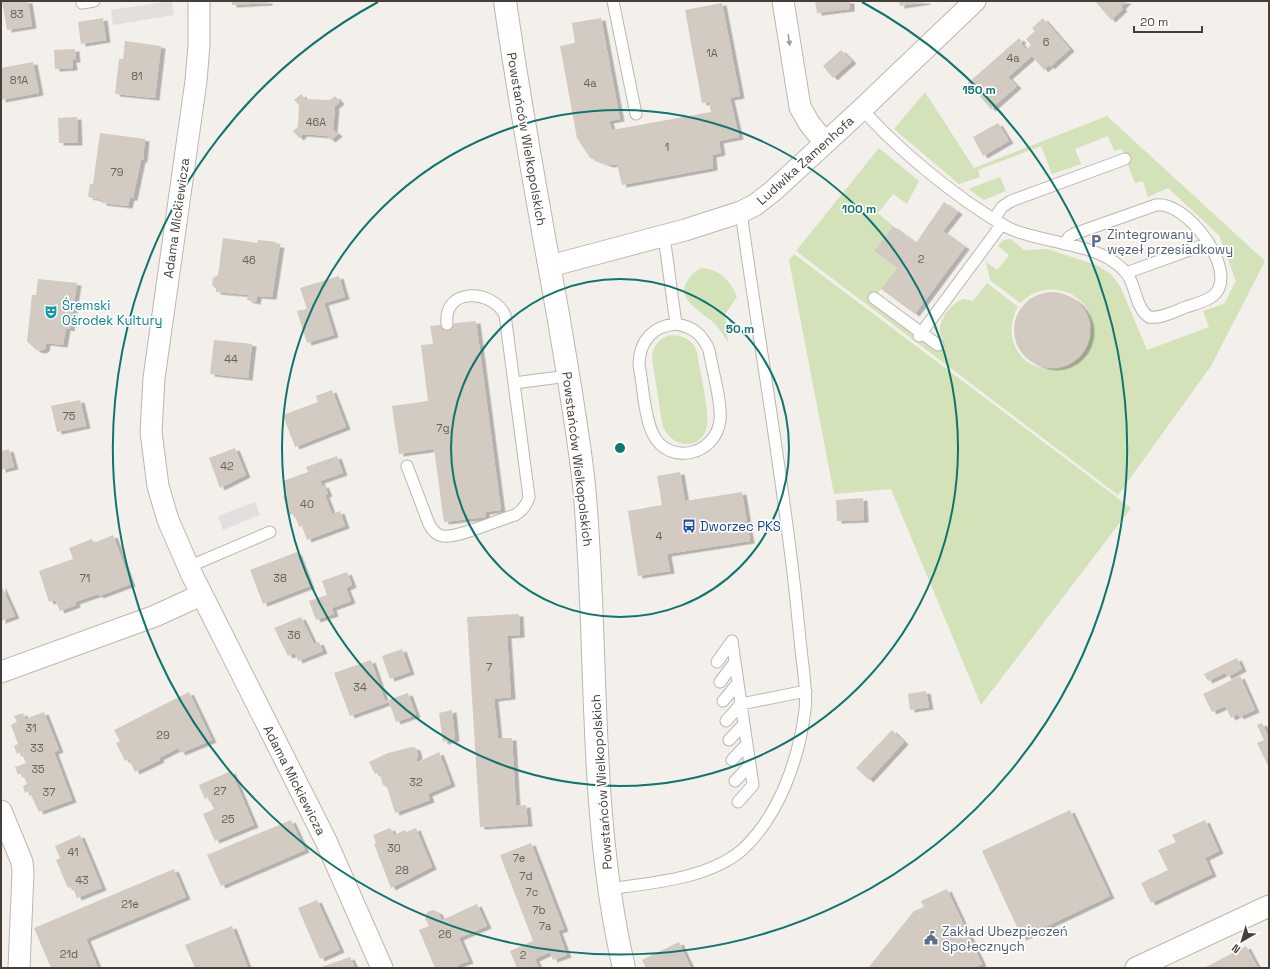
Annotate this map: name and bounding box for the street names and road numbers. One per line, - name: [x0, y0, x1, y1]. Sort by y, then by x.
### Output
- street label: Powstańców Wielkopolskich: [503, 51, 550, 227]
- street label: Ludwika Zamenhofa: [753, 112, 858, 209]
- street label: Adama Mickiewicza: [160, 156, 193, 279]
- street label: Powstańców Wielkopolskich: [558, 371, 597, 547]
- street label: Powstańców Wielkopolskich: [587, 694, 616, 870]
- street label: Adama Mickiewicza: [259, 722, 330, 839]

